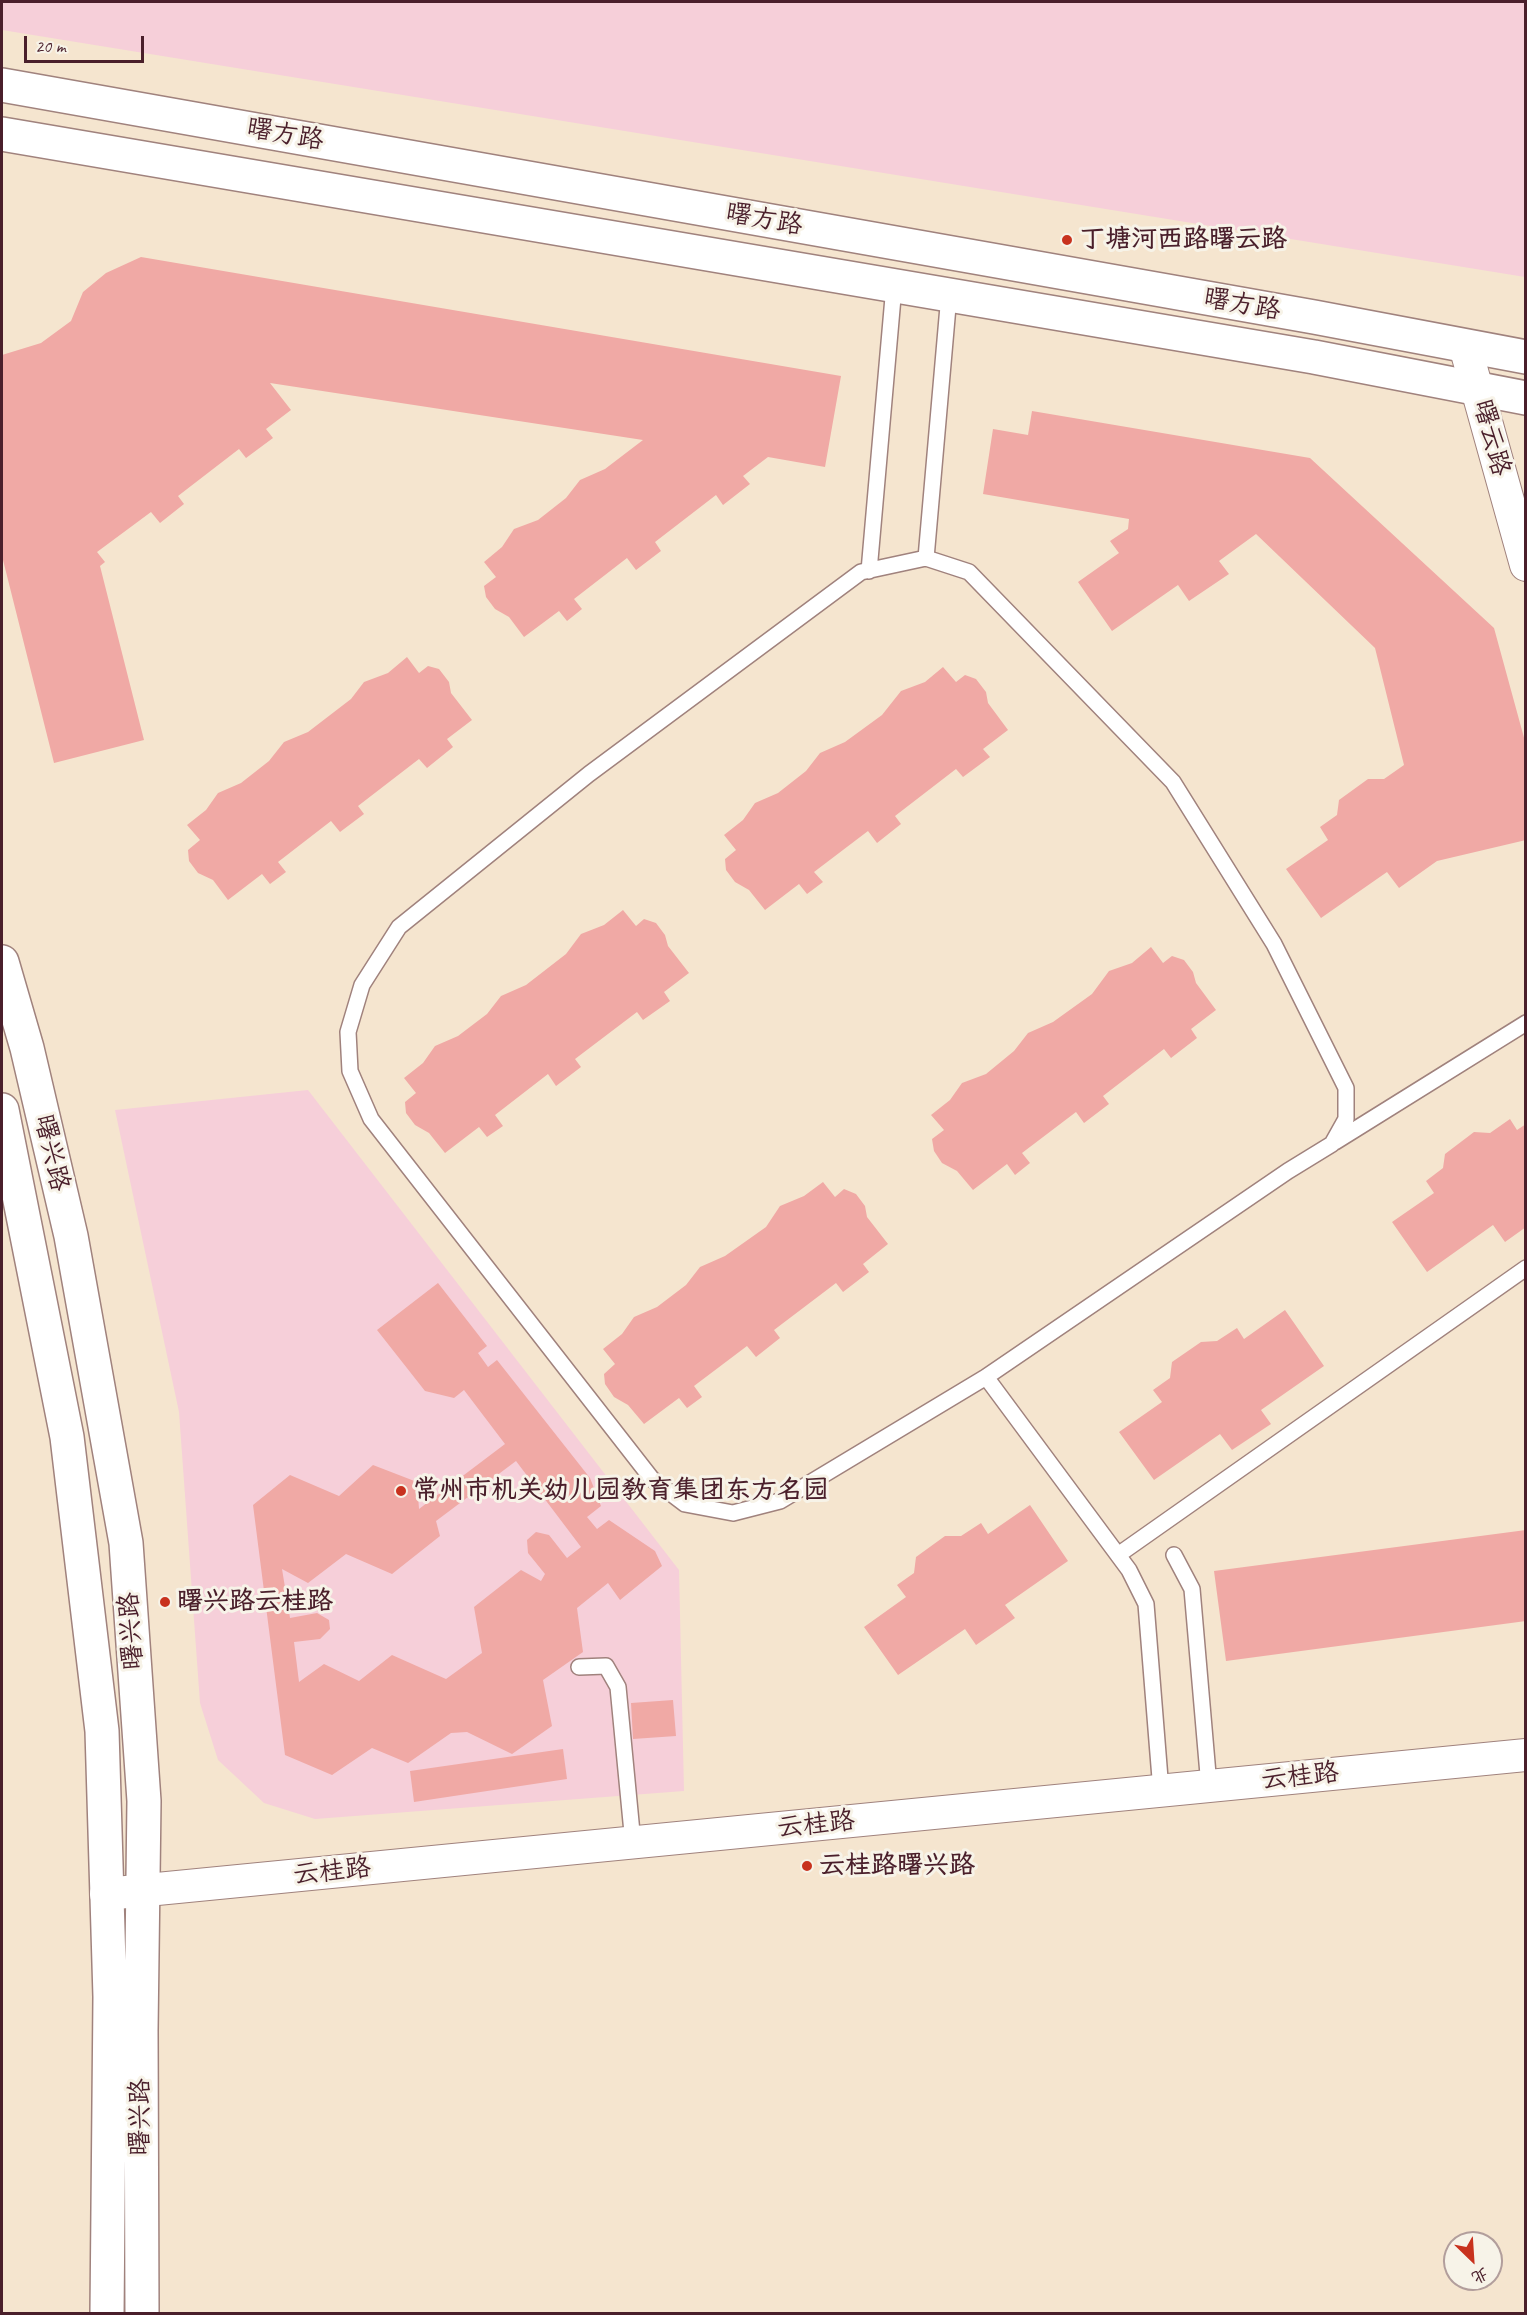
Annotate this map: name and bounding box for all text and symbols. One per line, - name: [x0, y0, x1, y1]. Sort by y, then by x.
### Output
- scale bar: [27, 24, 147, 62]
- text: 20 m: [35, 35, 66, 57]
- street label: 曙方路: [244, 113, 326, 157]
- street label: 曙方路: [723, 198, 805, 242]
- place label: 丁塘河西路曙云路: [1079, 224, 1287, 256]
- marker: 丁塘河西路曙云路: [1060, 233, 1074, 247]
- street label: 曙方路: [1201, 283, 1283, 327]
- street label: 曙云路: [1466, 396, 1516, 480]
- street label: 曙兴路: [27, 1111, 75, 1195]
- place label: 常州市机关幼儿园教育集团东方名园: [413, 1475, 829, 1507]
- marker: 常州市机关幼儿园教育集团东方名园: [394, 1484, 408, 1498]
- place label: 曙兴路云桂路: [177, 1586, 333, 1618]
- street label: 曙兴路: [114, 1591, 150, 1671]
- marker: 曙兴路云桂路: [158, 1595, 172, 1609]
- street label: 云桂路: [1260, 1757, 1340, 1797]
- street label: 云桂路: [776, 1805, 856, 1845]
- place label: 云桂路曙兴路: [819, 1850, 975, 1882]
- street label: 云桂路: [292, 1852, 372, 1892]
- marker: 云桂路曙兴路: [800, 1859, 814, 1873]
- street label: 曙兴路: [125, 2078, 157, 2156]
- north arrow: [1443, 2231, 1503, 2291]
- text: 北: [1468, 2263, 1491, 2288]

